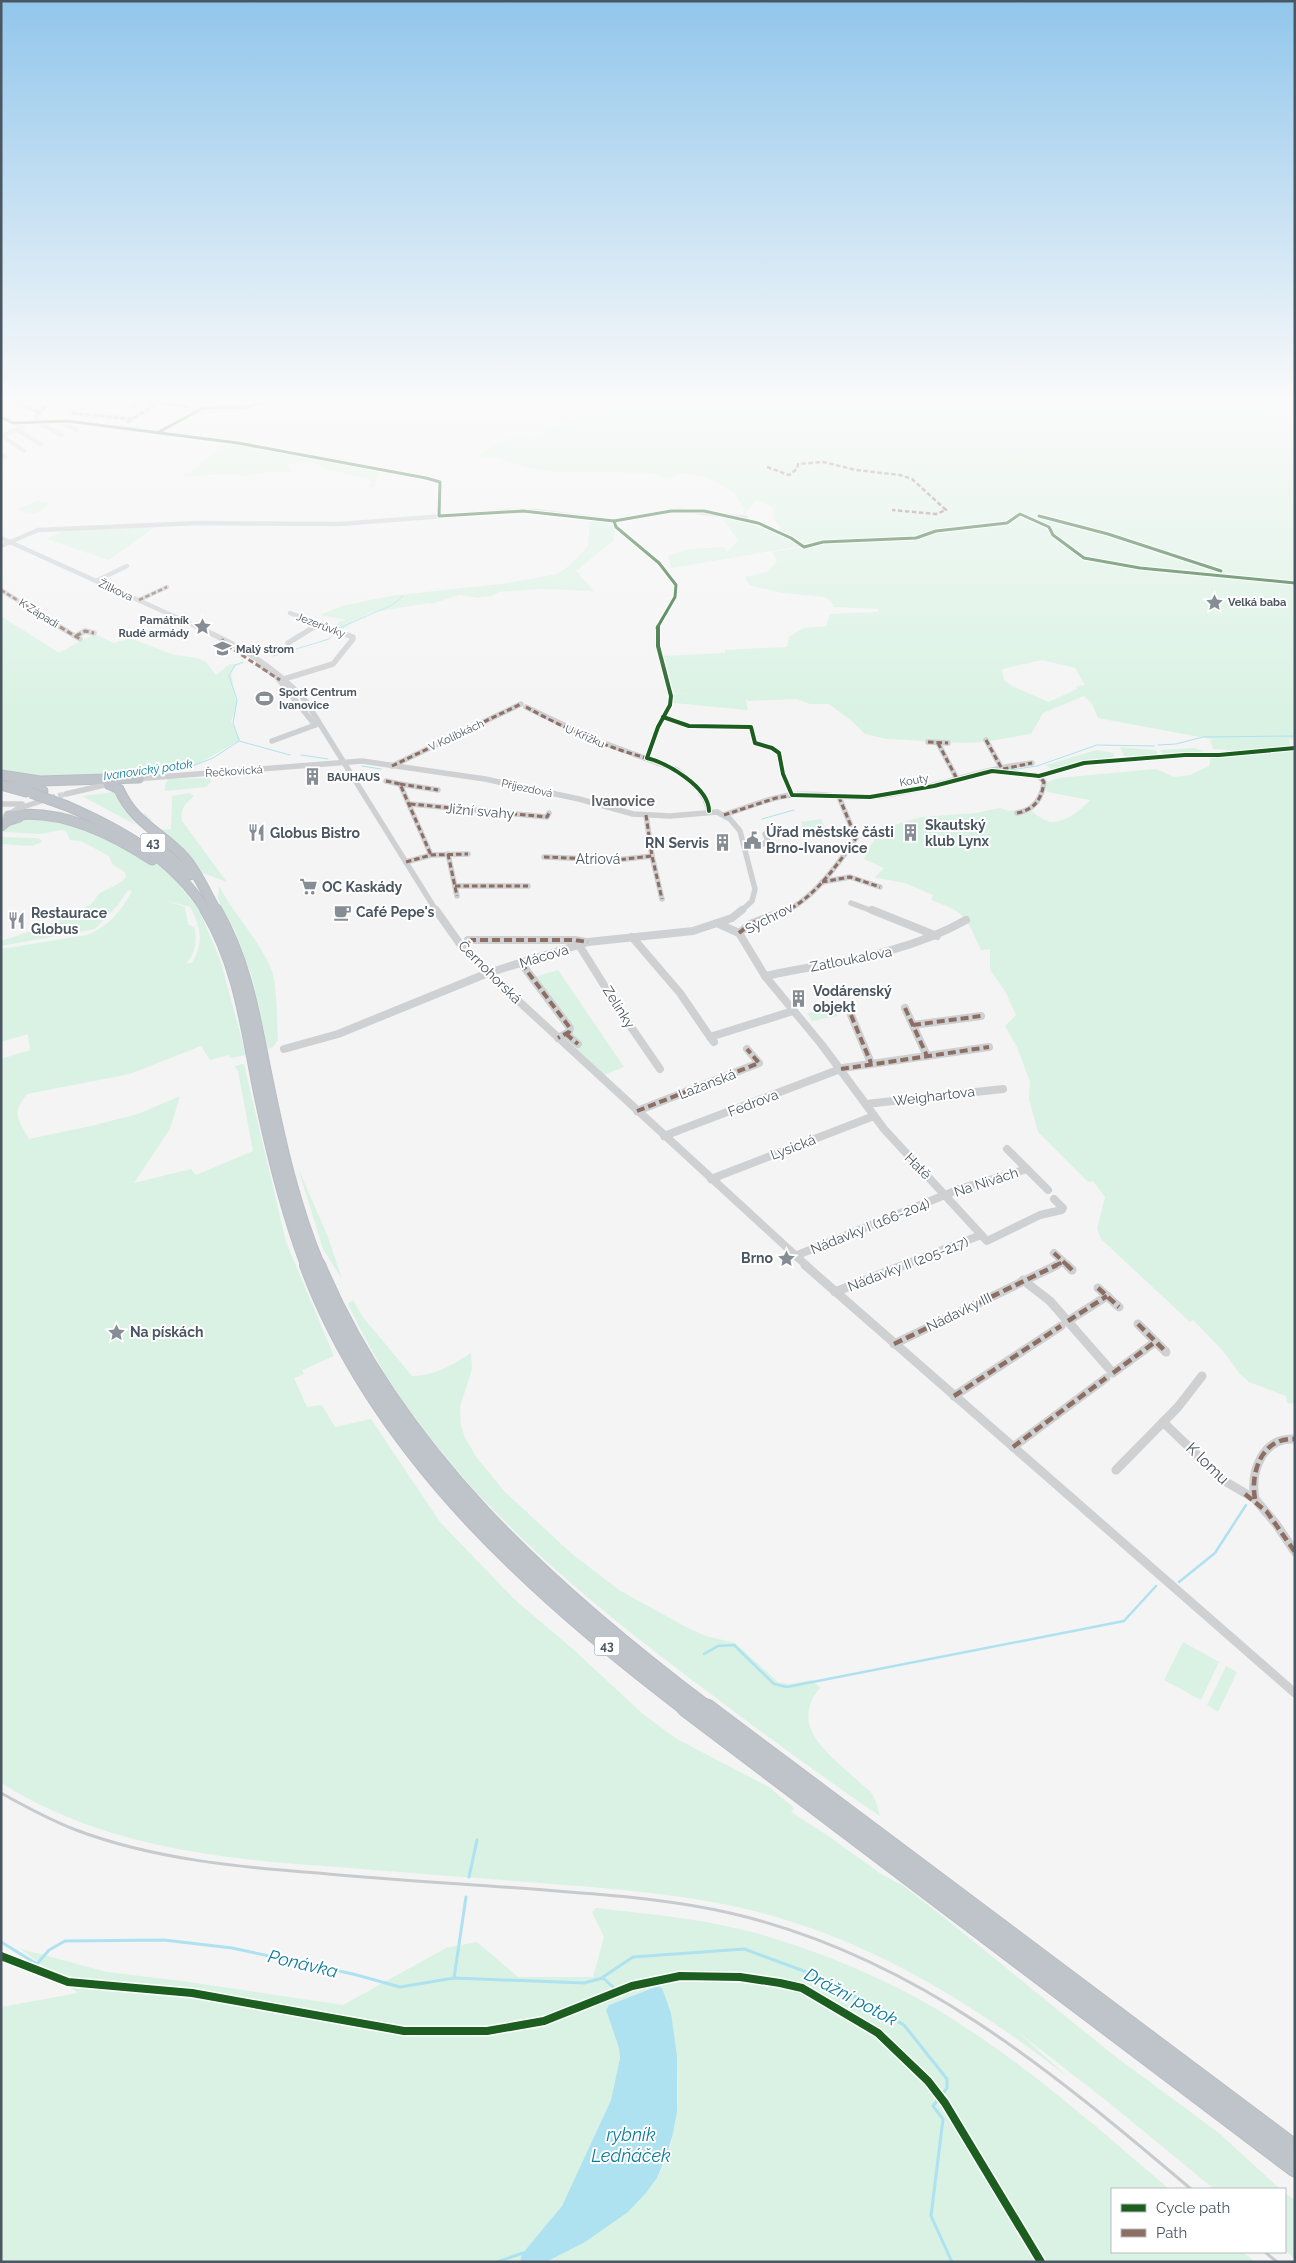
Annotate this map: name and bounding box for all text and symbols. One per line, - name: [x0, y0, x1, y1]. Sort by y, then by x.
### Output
- street label: Žilkova: [97, 576, 135, 604]
- place icon: Velká baba: [1204, 592, 1224, 612]
- street label: K Západi: [16, 596, 61, 631]
- place label: Velká baba: [1228, 596, 1286, 609]
- street label: Jezerůvky: [295, 610, 347, 641]
- place label: Památník Rudé armády: [118, 614, 190, 640]
- place icon: Památník Rudé armády: [193, 616, 213, 636]
- school or university icon: Malý strom: [212, 639, 232, 659]
- place label: Malý strom: [236, 643, 294, 656]
- place label: Sport Centrum Ivanovice: [279, 686, 357, 712]
- sports icon: Sport Centrum Ivanovice: [255, 688, 275, 708]
- street label: V Kolíbkách: [426, 717, 486, 754]
- street label: U Křížku: [563, 722, 607, 751]
- water label: Ivanovický potok: [103, 757, 194, 783]
- street label: Řečkovická: [205, 762, 263, 780]
- building icon: BAUHAUS: [303, 767, 323, 787]
- place label: BAUHAUS: [327, 771, 380, 784]
- street label: Kouty: [898, 772, 930, 789]
- street label: Příjezdová: [500, 777, 554, 800]
- district label: Ivanovice: [591, 793, 655, 809]
- street label: Jižní svahy: [445, 800, 515, 822]
- place label: Skautský klub Lynx: [925, 817, 990, 849]
- restaurant icon: Globus Bistro: [246, 823, 266, 843]
- place label: Úřad městské části Brno-Ivanovice: [766, 823, 894, 856]
- building icon: Skautský klub Lynx: [901, 823, 921, 843]
- place label: Globus Bistro: [270, 825, 361, 841]
- public building icon: Úřad městské části Brno-Ivanovice: [742, 830, 762, 850]
- building icon: RN Servis: [713, 833, 733, 853]
- road number: 43: [140, 834, 166, 852]
- place label: RN Servis: [645, 835, 709, 851]
- street label: Atriová: [576, 851, 620, 867]
- supermarket icon: OC Kaskády: [298, 877, 318, 897]
- place label: OC Kaskády: [322, 879, 403, 895]
- street label: Sychrov: [742, 899, 796, 937]
- cafe icon: Café Pepe's: [332, 902, 352, 922]
- place label: Café Pepe's: [356, 904, 435, 920]
- place label: Restaurace Globus: [31, 905, 108, 937]
- restaurant icon: Restaurace Globus: [7, 911, 27, 931]
- street label: Černohorská: [455, 936, 526, 1007]
- street label: Mácova: [518, 941, 570, 971]
- street label: Zatloukalova: [809, 943, 893, 975]
- street label: Zelinky: [600, 983, 638, 1031]
- place label: Vodárenský objekt: [813, 983, 892, 1015]
- building icon: Vodárenský objekt: [789, 989, 809, 1009]
- street label: Lažanská: [676, 1066, 738, 1102]
- street label: Weighartova: [892, 1083, 976, 1109]
- street label: Fedrova: [726, 1086, 780, 1120]
- street label: Lysická: [768, 1131, 818, 1163]
- street label: Hatě: [902, 1150, 934, 1182]
- street label: Na Nivách: [952, 1164, 1020, 1200]
- street label: Nádavky I (166-204): [808, 1195, 932, 1257]
- street label: Nádavky II (205-217): [845, 1233, 971, 1294]
- place icon: Brno: [777, 1248, 797, 1268]
- place label: Brno: [741, 1250, 774, 1266]
- street label: Nádavky III: [924, 1289, 994, 1335]
- place icon: Na pískách: [106, 1322, 126, 1342]
- place label: Na pískách: [130, 1324, 203, 1340]
- street label: K lomu: [1182, 1438, 1233, 1488]
- road number: 43: [594, 1636, 620, 1655]
- water label: Ponávka: [266, 1945, 340, 1982]
- water label: Drážní potok: [801, 1963, 902, 2030]
- water label: rybník Ledňáček: [591, 2124, 671, 2166]
- legend: [1111, 2188, 1286, 2253]
- text: Cycle path: [1156, 2199, 1230, 2217]
- text: Path: [1156, 2224, 1187, 2242]

